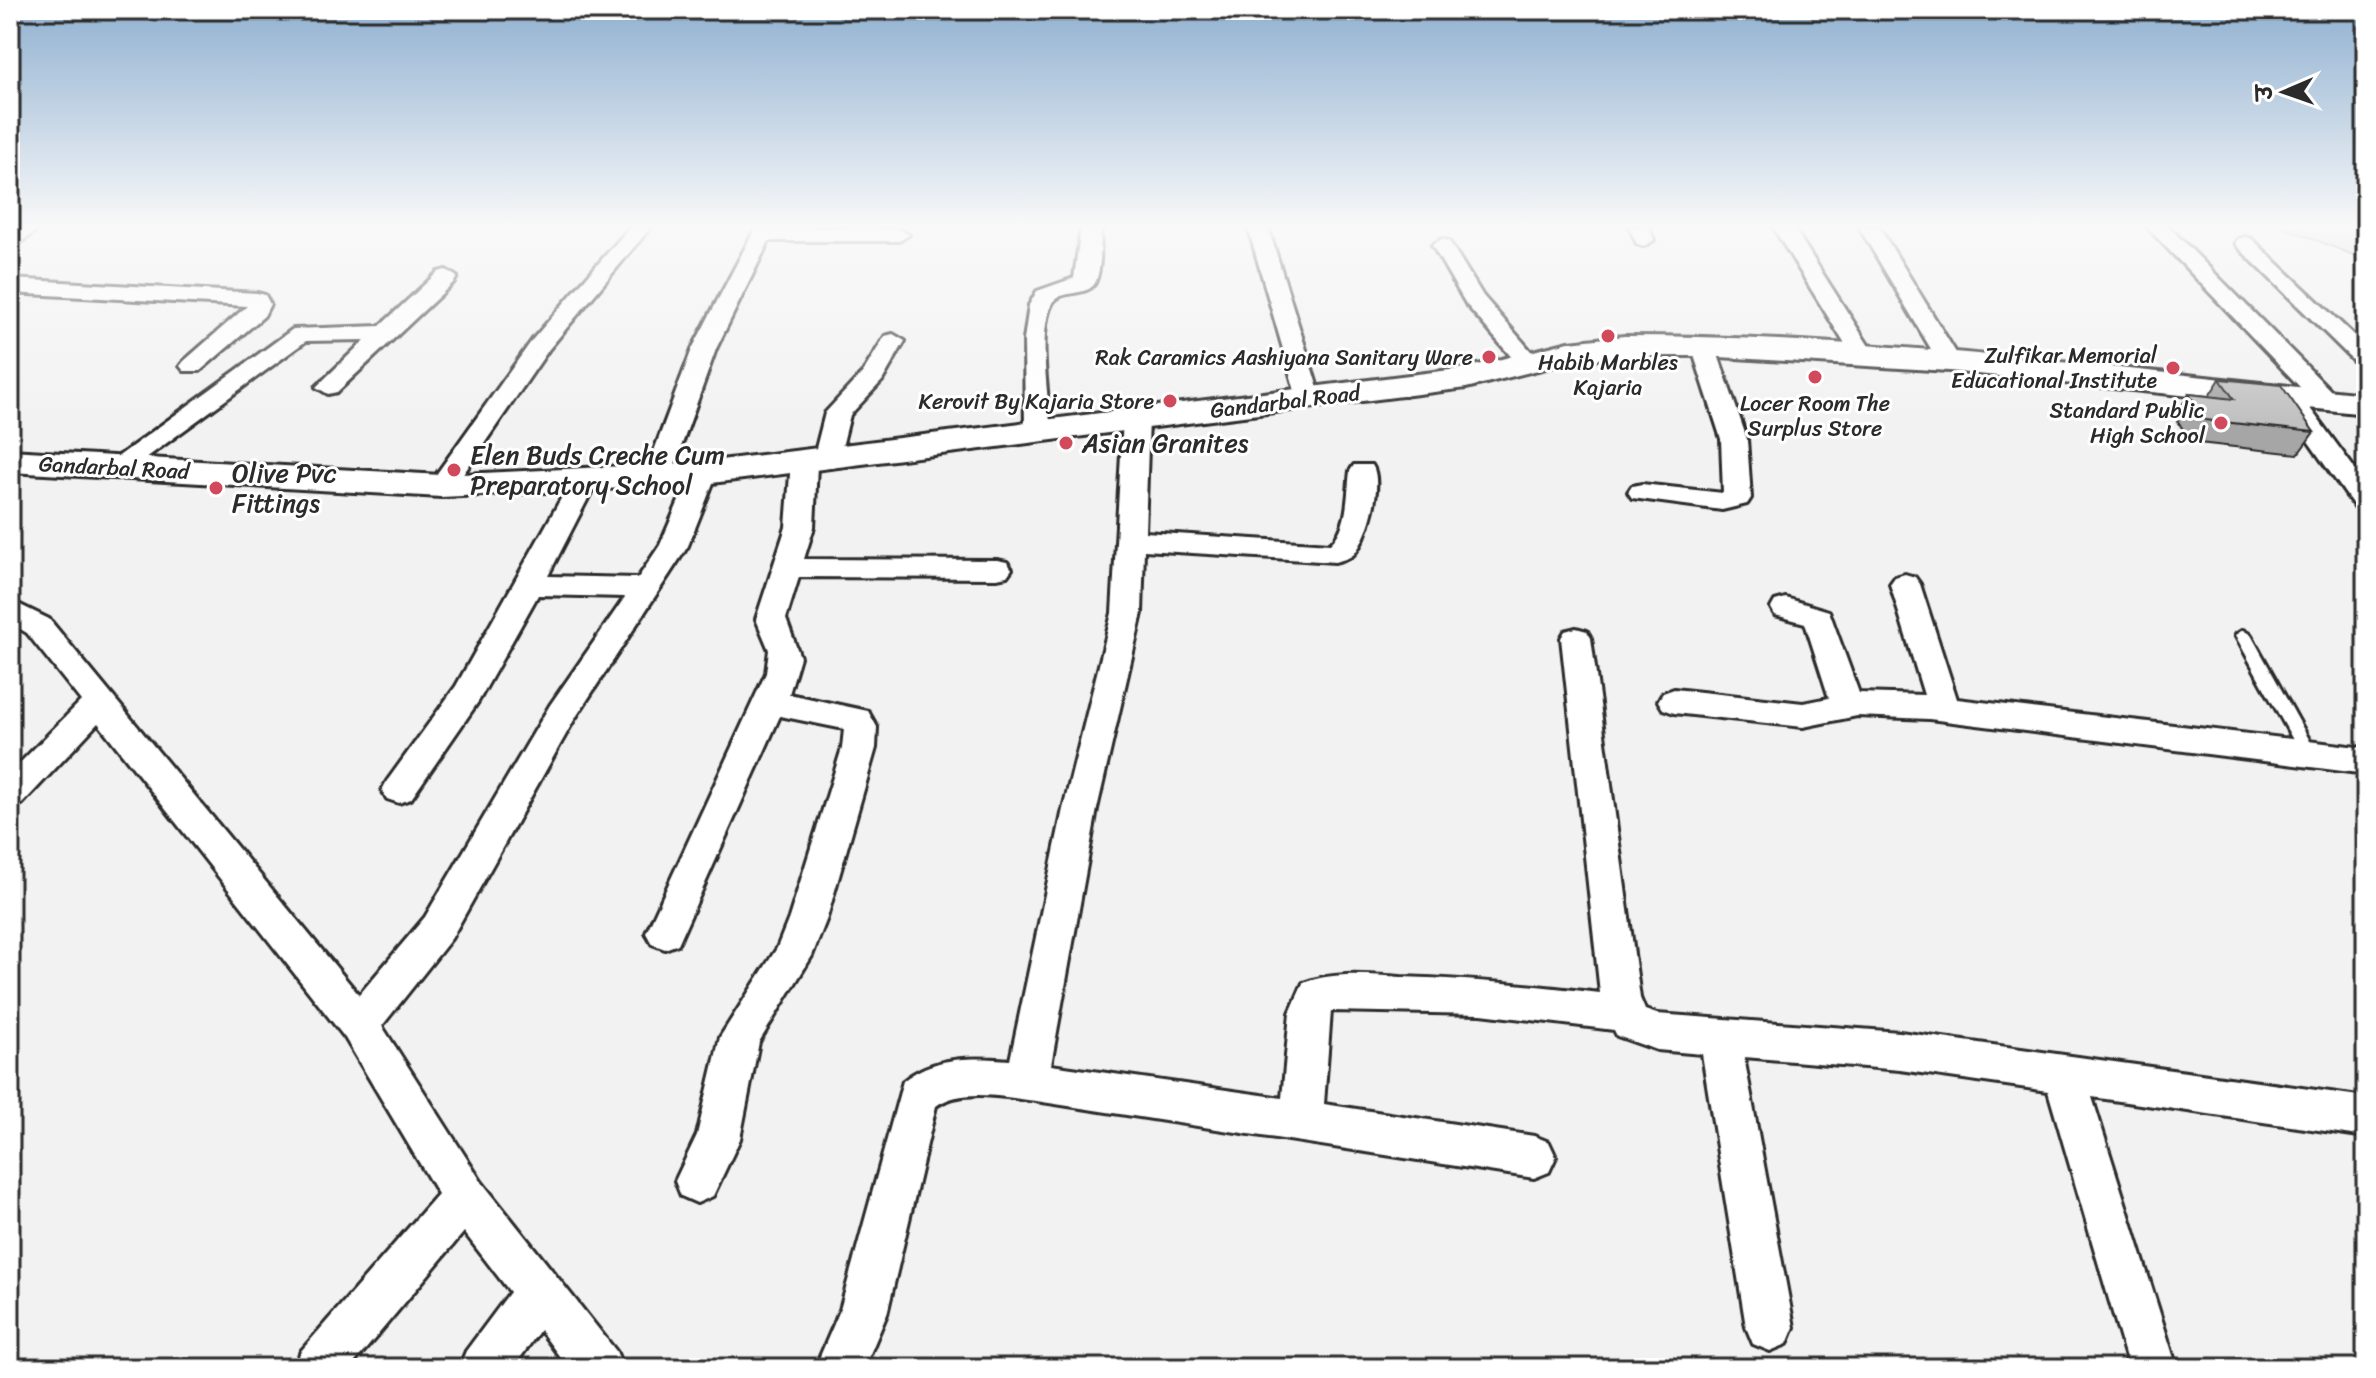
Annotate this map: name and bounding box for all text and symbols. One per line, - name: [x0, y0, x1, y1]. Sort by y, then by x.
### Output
- north arrow: [2244, 52, 2324, 132]
- text: उ: [2245, 82, 2284, 103]
- marker: Habib Marbles Kajaria: [1599, 327, 1617, 345]
- place label: Zulfikar Memorial Educational Institute: [1951, 336, 2158, 400]
- place label: Rak Caramics Aashiyana Sanitary Ware: [1095, 338, 1473, 377]
- place label: Habib Marbles Kajaria: [1538, 343, 1678, 407]
- marker: Rak Caramics Aashiyana Sanitary Ware: [1480, 348, 1498, 366]
- marker: Zulfikar Memorial Educational Institute: [2164, 359, 2182, 377]
- marker: Locer Room The Surplus Store: [1806, 368, 1824, 386]
- street label: Gandarbal Road: [1208, 373, 1364, 430]
- place label: Kerovit By Kajaria Store: [919, 382, 1154, 421]
- place label: Locer Room The Surplus Store: [1740, 384, 1890, 448]
- place label: Standard Public High School: [2049, 391, 2206, 455]
- marker: Kerovit By Kajaria Store: [1161, 392, 1179, 410]
- marker: Standard Public High School: [2212, 414, 2230, 432]
- place label: Asian Granites: [1081, 420, 1249, 466]
- place label: Elen Buds Creche Cum Preparatory School: [470, 432, 725, 508]
- marker: Asian Granites: [1057, 434, 1075, 452]
- street label: Gandarbal Road: [38, 444, 192, 491]
- place label: Olive Pvc Fittings: [232, 450, 337, 526]
- marker: Elen Buds Creche Cum Preparatory School: [445, 461, 463, 479]
- marker: Olive Pvc Fittings: [207, 479, 225, 497]

